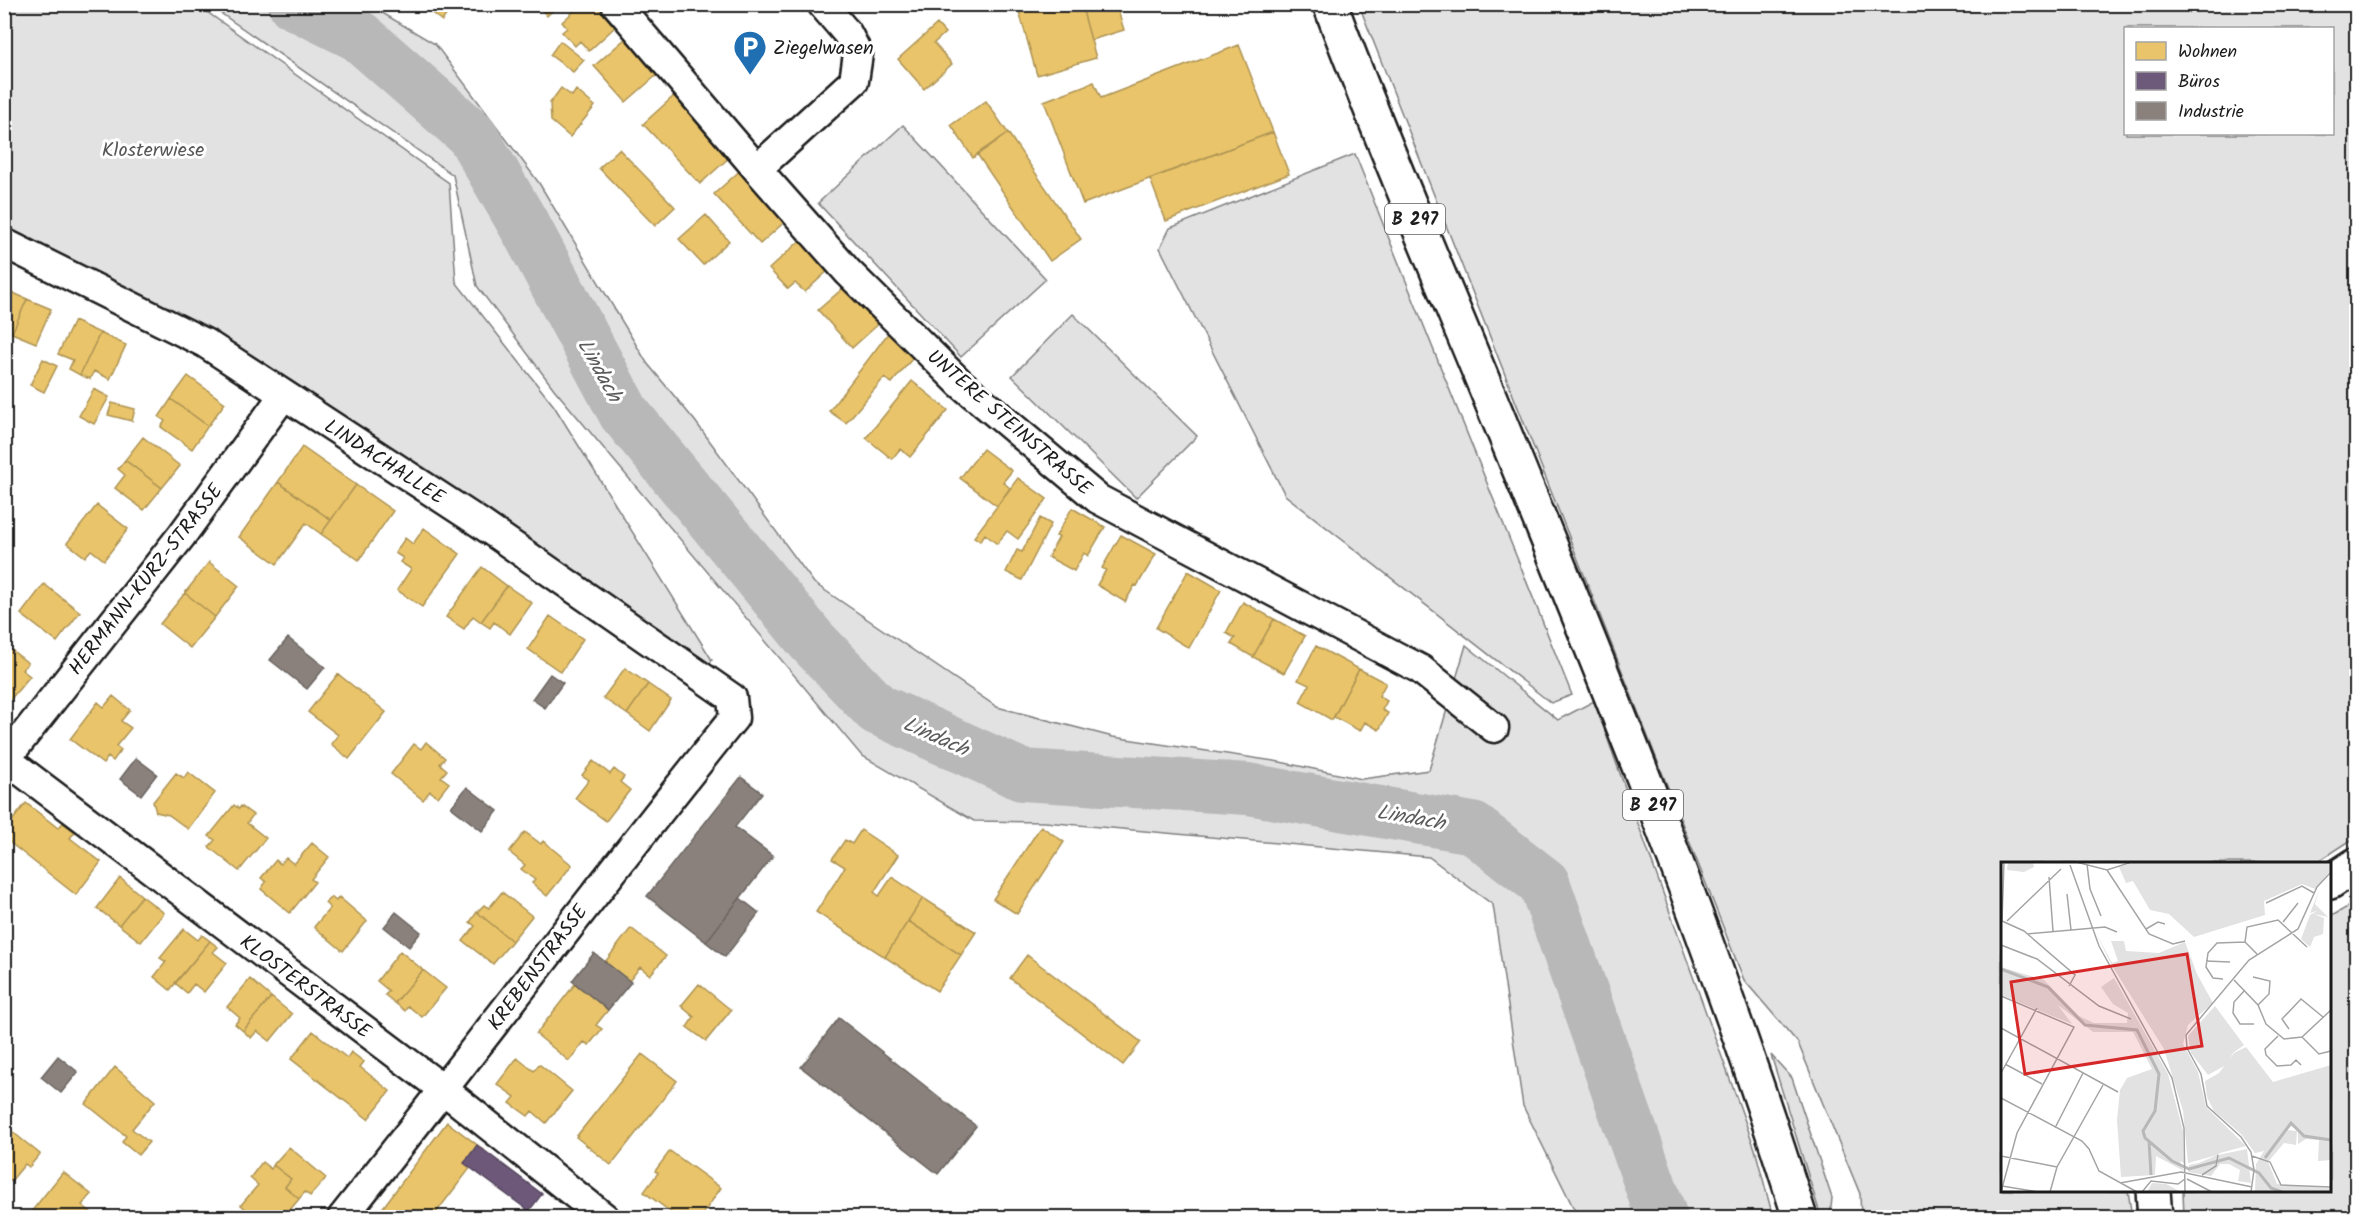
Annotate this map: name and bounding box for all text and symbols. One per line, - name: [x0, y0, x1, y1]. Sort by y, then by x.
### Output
- legend: [2124, 27, 2334, 135]
- parking icon: Ziegelwasen: [732, 29, 768, 76]
- place label: Ziegelwasen: [773, 33, 874, 65]
- text: Wohnen: [2178, 38, 2237, 67]
- text: Büros: [2178, 68, 2220, 97]
- text: Industrie: [2178, 98, 2244, 127]
- park label: Klosterwiese: [102, 135, 204, 167]
- road number: B 297: [1385, 204, 1445, 234]
- water label: Lindach: [568, 333, 631, 410]
- street label: UNTERE STEINSTRASSE: [919, 342, 1099, 505]
- street label: LINDACHALLEE: [317, 412, 452, 515]
- street label: HERMANN-KURZ-STRASSE: [61, 476, 233, 683]
- water label: Lindach: [897, 708, 975, 767]
- road number: B 297: [1623, 790, 1683, 820]
- water label: Lindach: [1374, 796, 1449, 841]
- inset map: [2001, 862, 2331, 1192]
- street label: KREBENSTRASSE: [480, 897, 598, 1038]
- street label: KLOSTERSTRASSE: [232, 927, 378, 1049]

